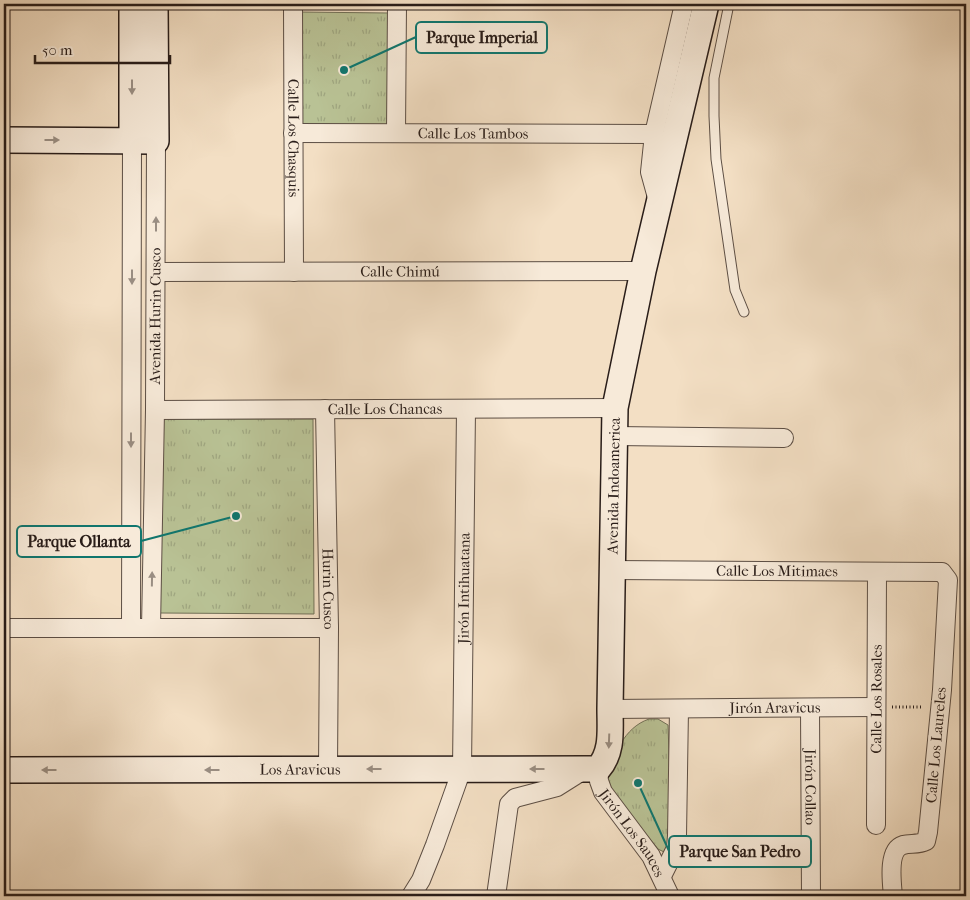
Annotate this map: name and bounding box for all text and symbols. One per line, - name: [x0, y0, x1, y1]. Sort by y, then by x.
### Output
- callout: Parque Imperial: [416, 22, 547, 53]
- text: Parque Imperial: [426, 28, 538, 48]
- scale bar: [35, 32, 170, 64]
- text: 50 m: [42, 41, 73, 59]
- street label: Calle Los Chasquis: [284, 79, 303, 198]
- one-way arrow: [128, 80, 136, 96]
- street label: Calle Los Tambos: [418, 124, 529, 143]
- one-way arrow: [45, 136, 61, 144]
- one-way arrow: [152, 216, 160, 232]
- street label: Avenida Hurin Cusco: [146, 247, 165, 385]
- street label: Calle Chimú: [360, 262, 440, 281]
- one-way arrow: [128, 269, 136, 285]
- street label: Calle Los Chancas: [328, 400, 443, 418]
- street label: Avenida Indoamerica: [604, 416, 624, 555]
- one-way arrow: [127, 432, 135, 448]
- callout: Parque Ollanta: [17, 526, 141, 557]
- street label: Jirón Intihuatana: [454, 531, 474, 645]
- text: Parque Ollanta: [27, 532, 131, 552]
- street label: Hurin Cusco: [319, 548, 338, 630]
- street label: Calle Los Mitimaes: [716, 562, 838, 580]
- one-way arrow: [148, 571, 156, 587]
- street label: Calle Los Rosales: [867, 644, 886, 754]
- street label: Calle Los Laureles: [922, 686, 950, 804]
- street label: Jirón Aravicus: [728, 698, 821, 717]
- one-way arrow: [605, 733, 613, 749]
- street label: Jirón Collao: [801, 748, 820, 825]
- street label: Los Aravicus: [260, 760, 341, 779]
- one-way arrow: [366, 765, 382, 773]
- one-way arrow: [528, 765, 544, 773]
- one-way arrow: [41, 766, 57, 774]
- one-way arrow: [203, 766, 219, 774]
- street label: Jirón Los Sauces: [594, 784, 669, 880]
- callout: Parque San Pedro: [669, 836, 811, 867]
- text: Parque San Pedro: [679, 842, 801, 862]

